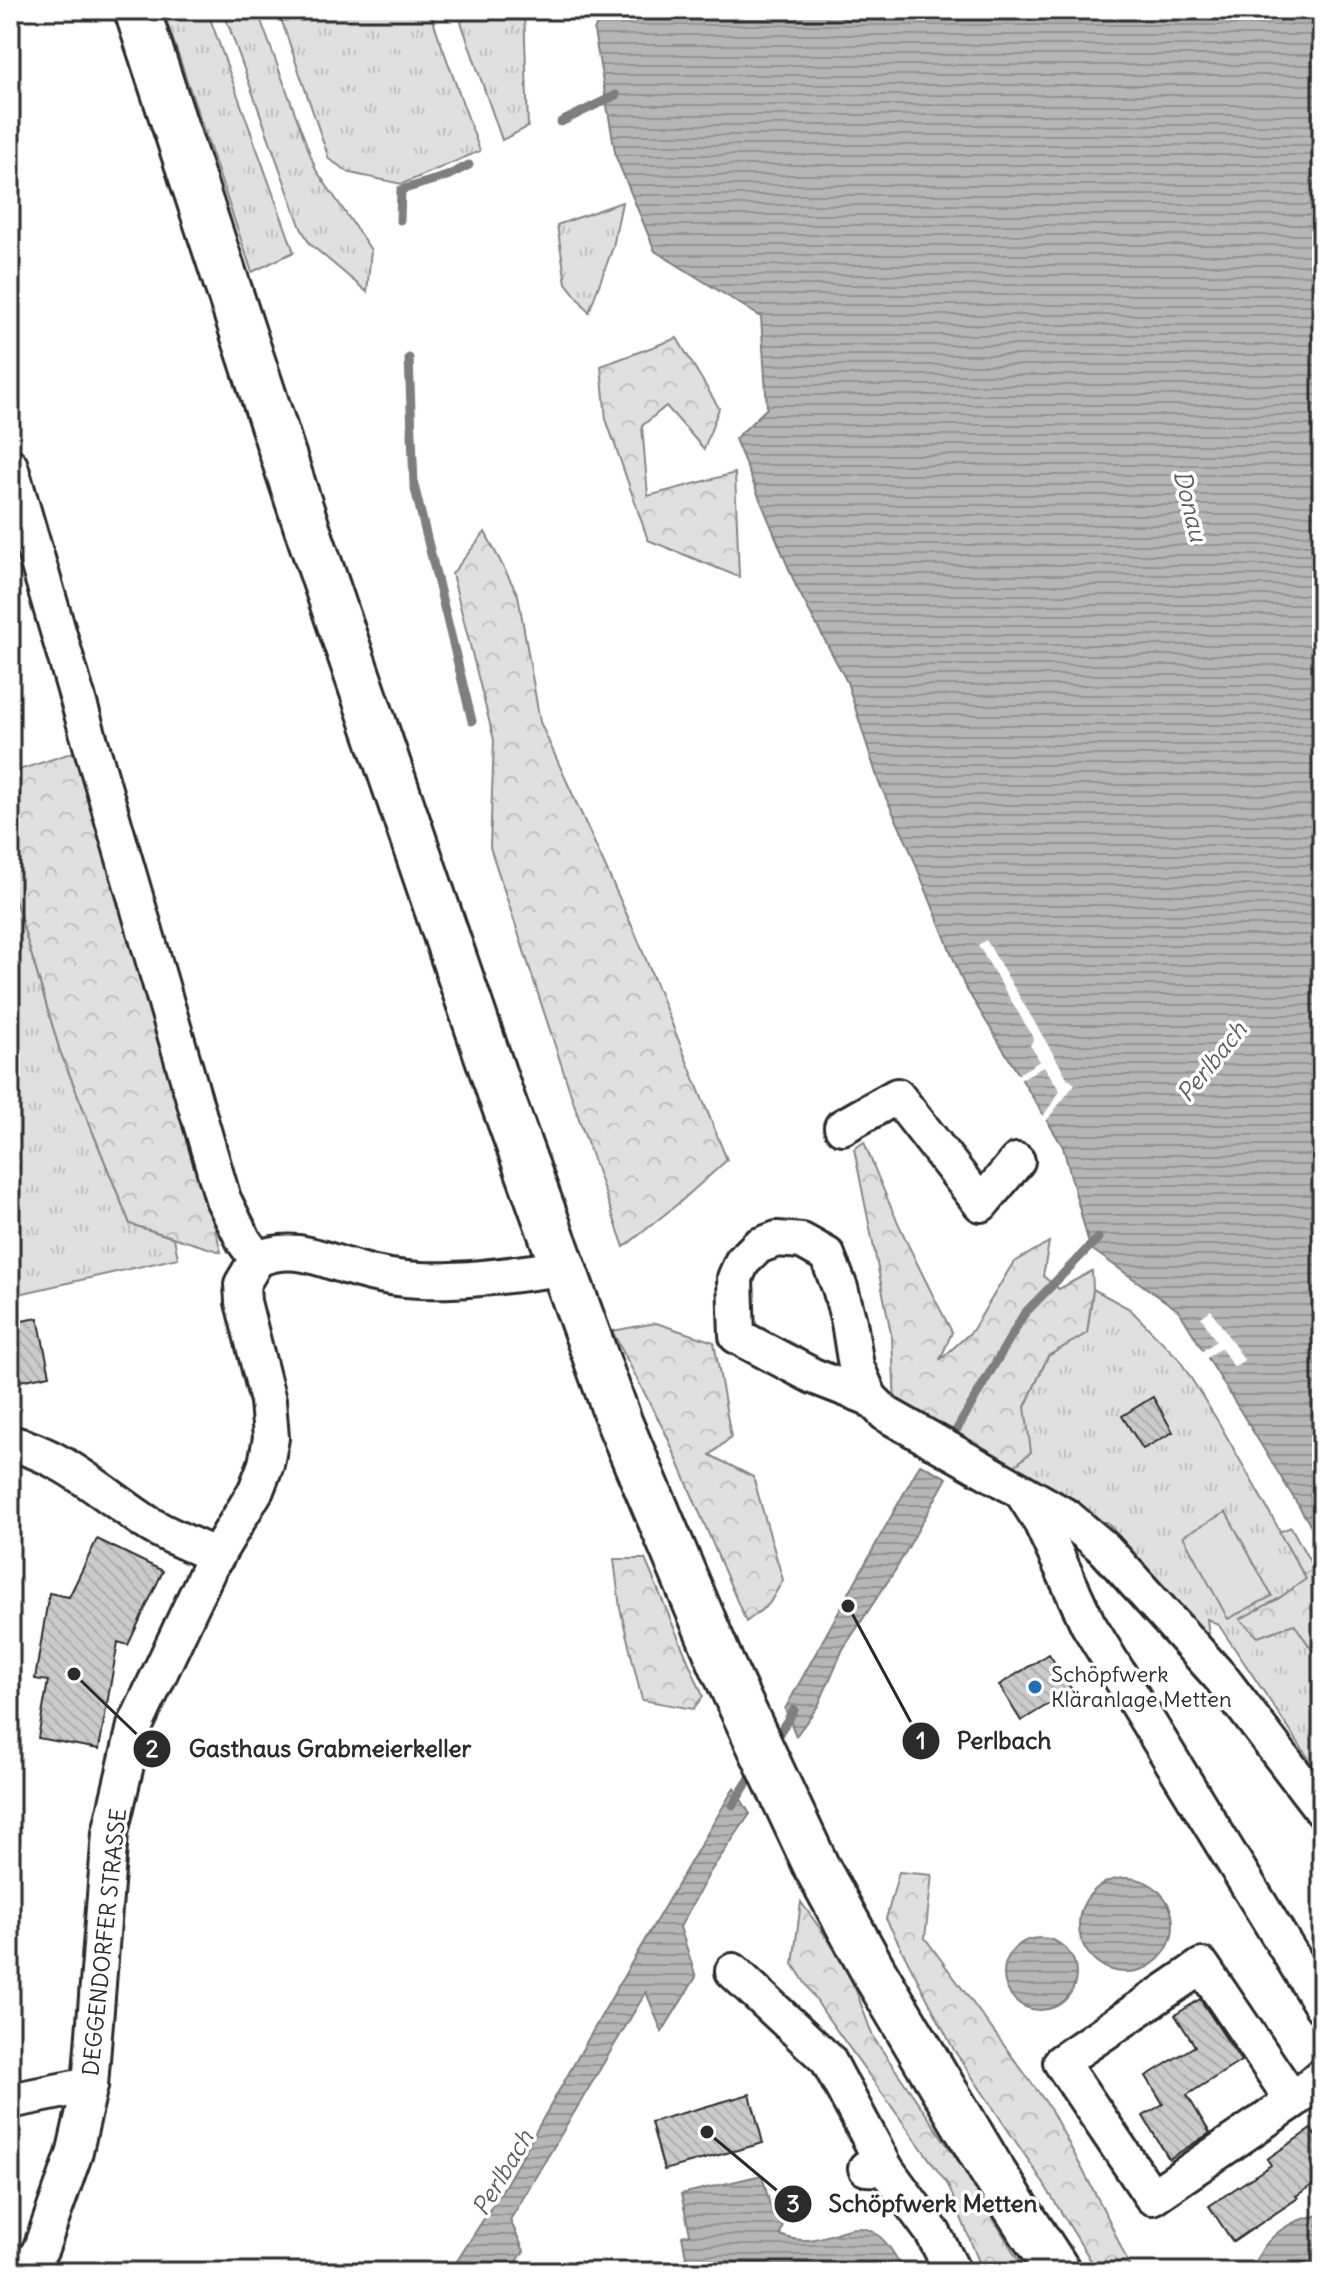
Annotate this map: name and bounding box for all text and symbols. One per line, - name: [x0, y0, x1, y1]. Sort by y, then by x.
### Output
- water label: Donau: [1168, 467, 1215, 546]
- water label: Perlbach: [1170, 1014, 1253, 1108]
- place label: Schöpfwerk Kläranlage Metten: [1051, 1660, 1232, 1713]
- marker: Schöpfwerk Kläranlage Metten: [1026, 1678, 1044, 1696]
- callout: Perlbach: [901, 1717, 1067, 1765]
- callout: Gasthaus Grabmeierkeller: [132, 1725, 487, 1773]
- text: 1: [916, 1725, 926, 1755]
- text: Perlbach: [957, 1725, 1051, 1755]
- text: 2: [145, 1733, 159, 1763]
- text: Gasthaus Grabmeierkeller: [189, 1733, 471, 1763]
- street label: DEGGENDORFER STRASSE: [76, 1807, 132, 2077]
- water label: Perlbach: [465, 2123, 540, 2221]
- callout: Schöpfwerk Metten: [773, 2180, 1053, 2228]
- text: 3: [786, 2188, 800, 2218]
- text: Schöpfwerk Metten: [829, 2188, 1037, 2218]

